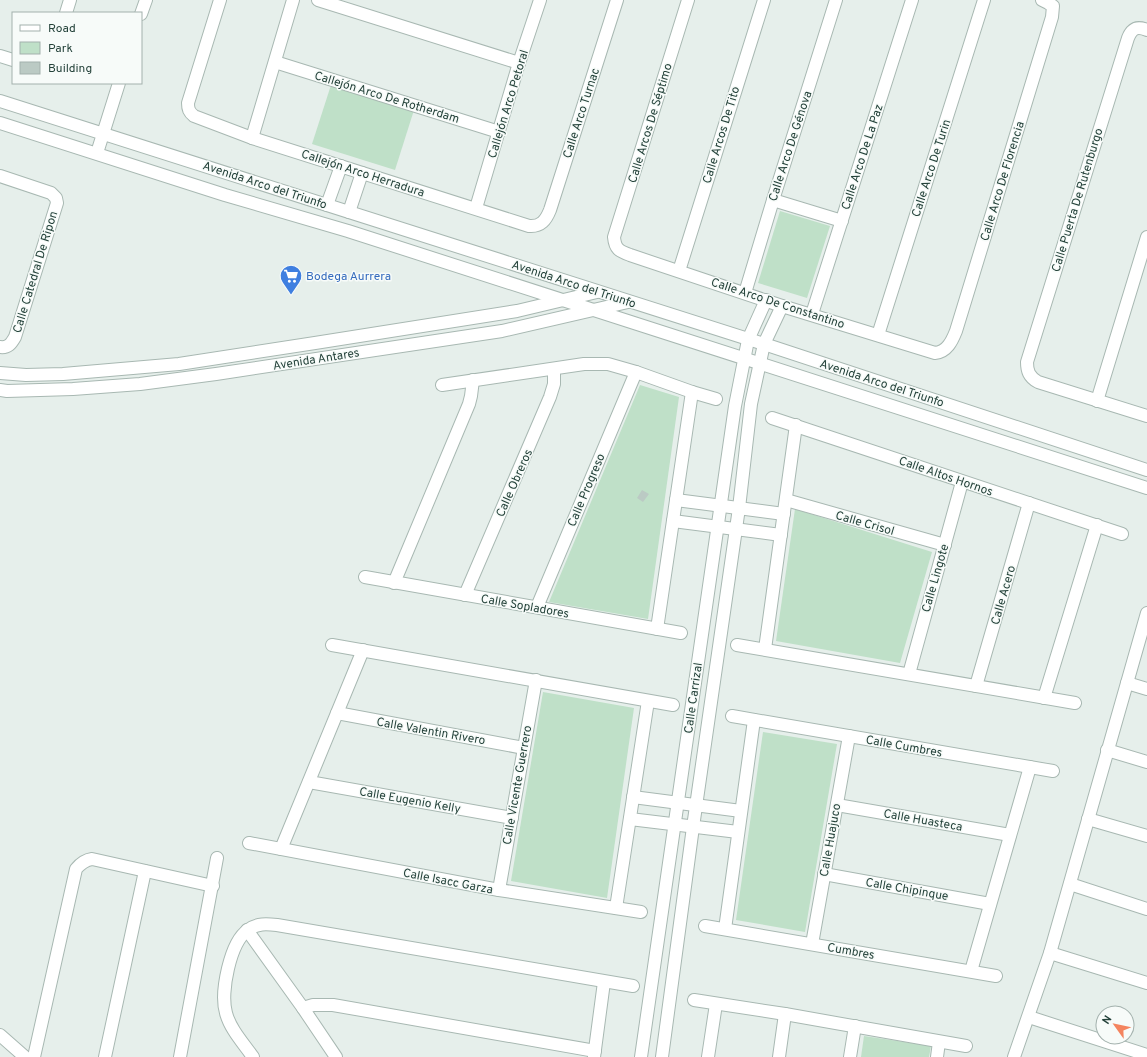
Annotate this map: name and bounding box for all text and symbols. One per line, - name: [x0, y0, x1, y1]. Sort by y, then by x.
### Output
- legend: [12, 12, 142, 84]
- text: Road: [48, 21, 76, 37]
- text: Park: [48, 41, 73, 57]
- street label: Callejón Arco Petoral: [485, 48, 533, 161]
- text: Building: [48, 61, 92, 77]
- street label: Calle Arcos De Séptimo: [625, 61, 677, 185]
- street label: Calle Arco Turnac: [560, 66, 604, 161]
- street label: Callejón Arco De Rotherdam: [312, 68, 461, 128]
- street label: Calle Arcos De Tito: [700, 84, 744, 186]
- street label: Calle Arco De Génova: [766, 89, 816, 204]
- street label: Calle Arco De La Paz: [838, 102, 888, 212]
- street label: Calle Arco De Turin: [909, 117, 955, 219]
- street label: Calle Arco De Florencia: [977, 119, 1029, 243]
- street label: Calle Puerta De Rutenburgo: [1048, 126, 1108, 274]
- street label: Callejón Arco Herradura: [299, 146, 426, 201]
- street label: Avenida Arco del Triunfo: [200, 158, 329, 214]
- street label: Calle Catedral De Ripon: [10, 209, 62, 335]
- street label: Avenida Arco del Triunfo: [509, 257, 638, 313]
- supermarket icon: Bodega Aurrera: [278, 263, 304, 296]
- place label: Bodega Aurrera: [306, 269, 391, 285]
- street label: Calle Arco De Constantino: [709, 275, 847, 333]
- street label: Avenida Antares: [272, 345, 361, 375]
- street label: Avenida Arco del Triunfo: [817, 356, 946, 412]
- street label: Calle Obreros: [493, 447, 537, 520]
- street label: Calle Progreso: [564, 451, 610, 530]
- street label: Calle Altos Hornos: [896, 453, 995, 501]
- street label: Calle Crisol: [833, 508, 896, 540]
- street label: Calle Lingote: [919, 542, 953, 614]
- street label: Calle Acero: [988, 564, 1020, 627]
- street label: Calle Sopladores: [479, 591, 570, 623]
- street label: Calle Carrizal: [681, 662, 707, 735]
- street label: Calle Valentin Rivero: [375, 715, 487, 750]
- street label: Calle Vicente Guerrero: [500, 724, 536, 846]
- street label: Calle Cumbres: [864, 732, 943, 762]
- street label: Calle Eugenio Kelly: [358, 784, 462, 818]
- street label: Calle Huajuco: [817, 802, 845, 878]
- street label: Calle Huasteca: [882, 806, 964, 836]
- street label: Calle Isacc Garza: [401, 865, 494, 899]
- street label: Calle Chipinque: [864, 875, 950, 905]
- street label: Cumbres: [826, 940, 876, 964]
- north arrow: [1095, 1005, 1135, 1045]
- text: N: [1099, 1013, 1115, 1027]

